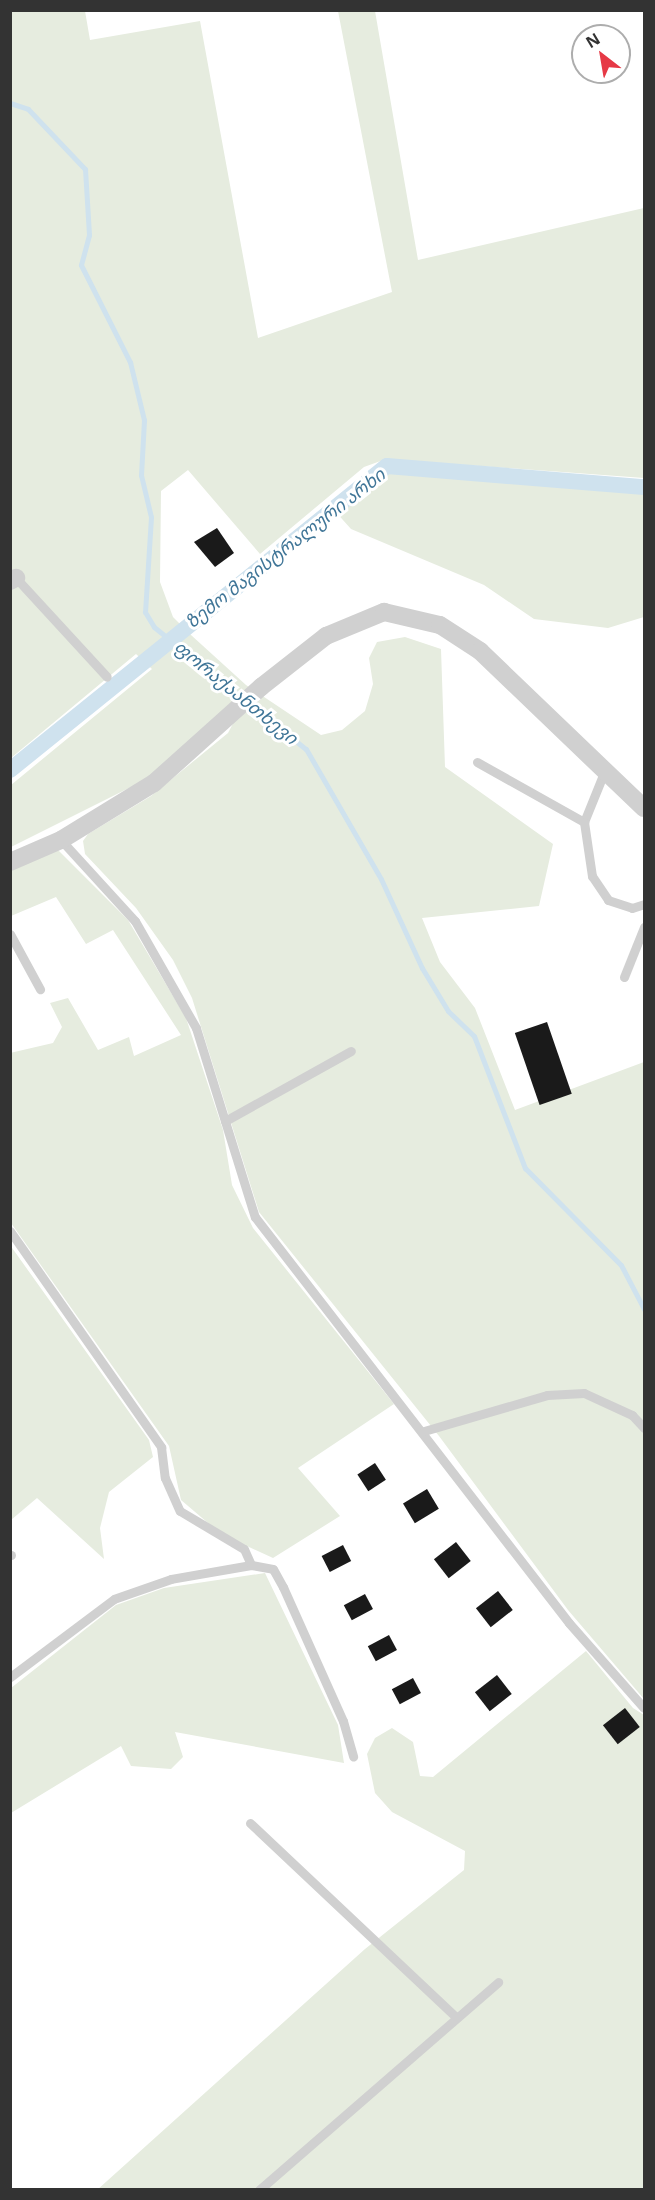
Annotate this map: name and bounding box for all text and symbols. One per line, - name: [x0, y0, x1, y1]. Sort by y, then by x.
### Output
- north arrow: [571, 24, 631, 84]
- text: N: [582, 28, 604, 53]
- water label: ზემო მაგისტრალური არხი: [181, 463, 389, 633]
- water label: ფორაქაანთხევი: [170, 635, 302, 749]

